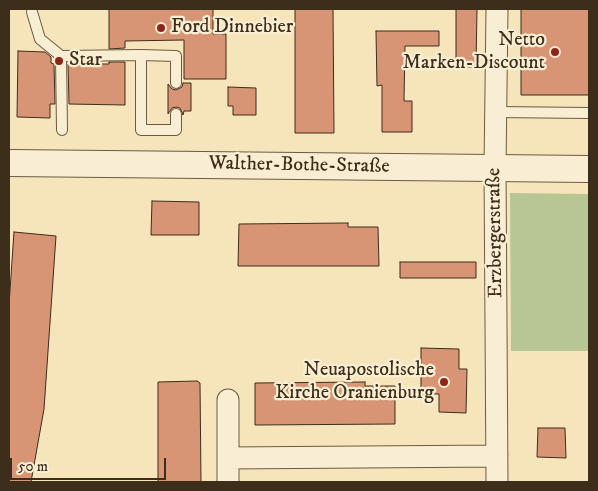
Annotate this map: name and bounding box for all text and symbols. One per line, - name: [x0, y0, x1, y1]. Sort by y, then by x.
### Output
- place label: Ford Dinnebier: [171, 16, 293, 40]
- marker: Ford Dinnebier: [155, 22, 167, 34]
- place label: Netto Marken-Discount: [403, 29, 545, 76]
- marker: Netto Marken-Discount: [549, 46, 561, 58]
- place label: Star: [69, 49, 102, 73]
- marker: Star: [53, 55, 65, 67]
- street label: Walther-Bothe-Straße: [208, 152, 390, 180]
- street label: Erzbergerstraße: [483, 168, 509, 298]
- place label: Neuapostolische Kirche Oranienburg: [275, 359, 434, 406]
- marker: Neuapostolische Kirche Oranienburg: [438, 376, 450, 388]
- scale bar: [12, 448, 169, 480]
- text: 50 m: [18, 457, 48, 476]

